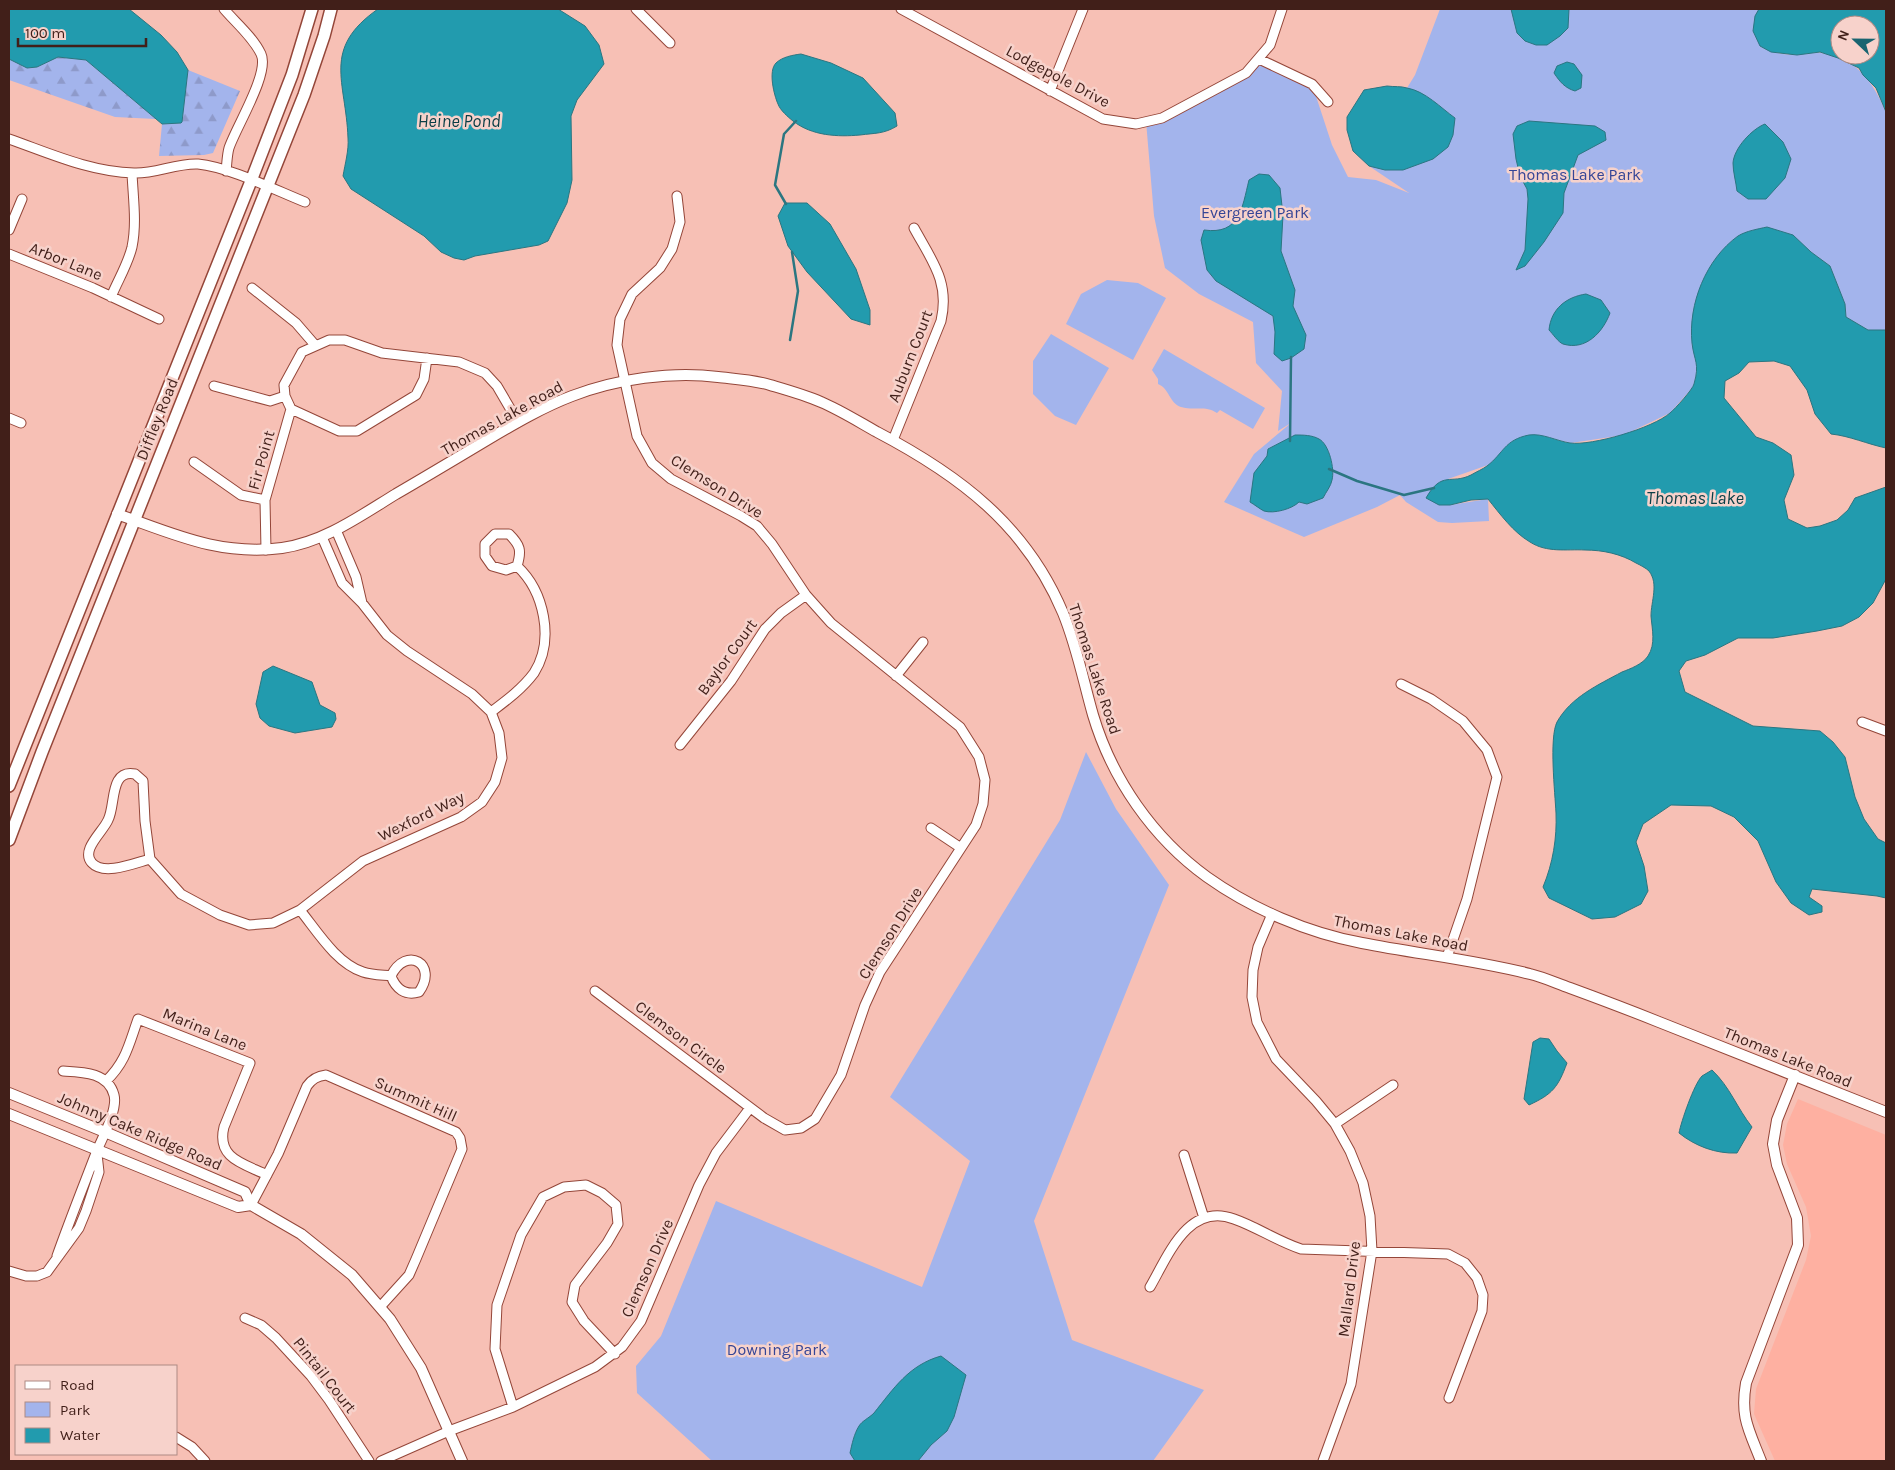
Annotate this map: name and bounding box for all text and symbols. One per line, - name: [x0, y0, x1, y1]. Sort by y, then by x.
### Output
- scale bar: [18, 15, 145, 47]
- north arrow: [1830, 15, 1880, 65]
- text: 100 m: [25, 24, 65, 42]
- text: N: [1834, 27, 1853, 43]
- street label: Lodgepole Drive: [1003, 41, 1113, 111]
- water label: Heine Pond: [417, 110, 501, 132]
- park label: Thomas Lake Park: [1509, 165, 1641, 184]
- park label: Evergreen Park: [1201, 203, 1309, 222]
- street label: Arbor Lane: [27, 238, 105, 284]
- street label: Auburn Court: [884, 307, 936, 405]
- street label: Diffley Road: [132, 375, 182, 463]
- street label: Thomas Lake Road: [438, 377, 566, 459]
- street label: Fir Point: [243, 428, 279, 492]
- street label: Clemson Drive: [667, 450, 767, 522]
- water label: Thomas Lake: [1646, 487, 1744, 509]
- street label: Thomas Lake Road: [1065, 601, 1125, 737]
- street label: Baylor Court: [693, 615, 761, 699]
- street label: Wexford Way: [375, 787, 468, 845]
- street label: Clemson Drive: [854, 883, 926, 983]
- street label: Thomas Lake Road: [1332, 911, 1470, 955]
- street label: Clemson Circle: [632, 996, 730, 1078]
- street label: Marina Lane: [160, 1003, 250, 1055]
- street label: Thomas Lake Road: [1721, 1023, 1855, 1091]
- street label: Summit Hill: [372, 1072, 460, 1126]
- street label: Johnny Cake Ridge Road: [55, 1088, 225, 1174]
- street label: Clemson Drive: [617, 1216, 677, 1320]
- street label: Mallard Drive: [1334, 1240, 1364, 1338]
- street label: Pintail Court: [289, 1333, 361, 1417]
- park label: Downing Park: [727, 1340, 827, 1359]
- legend: [15, 1365, 178, 1455]
- text: Road: [60, 1376, 95, 1394]
- text: Park: [60, 1401, 90, 1419]
- text: Water: [60, 1426, 101, 1444]

